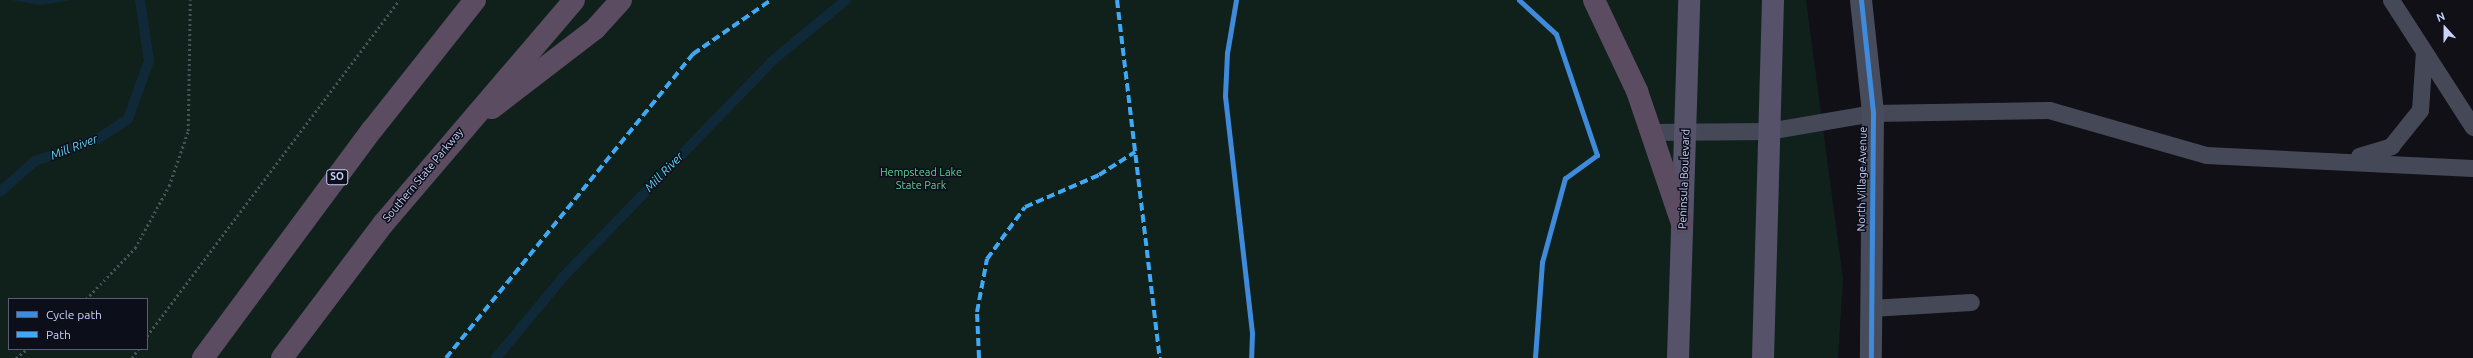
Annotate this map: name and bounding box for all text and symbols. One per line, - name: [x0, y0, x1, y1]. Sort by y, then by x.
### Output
- north arrow: [2425, 8, 2465, 48]
- text: N: [2435, 10, 2447, 24]
- street label: Southern State Parkway: [380, 126, 466, 224]
- street label: North Village Avenue: [1854, 126, 1870, 232]
- street label: Peninsula Boulevard: [1676, 129, 1692, 229]
- water label: Mill River: [48, 131, 100, 163]
- water label: Mill River: [642, 149, 686, 195]
- park label: Hempstead Lake State Park: [880, 166, 962, 192]
- road number: SO: [326, 169, 348, 185]
- legend: [8, 298, 148, 350]
- text: Cycle path: [46, 308, 102, 321]
- text: Path: [46, 328, 71, 341]

